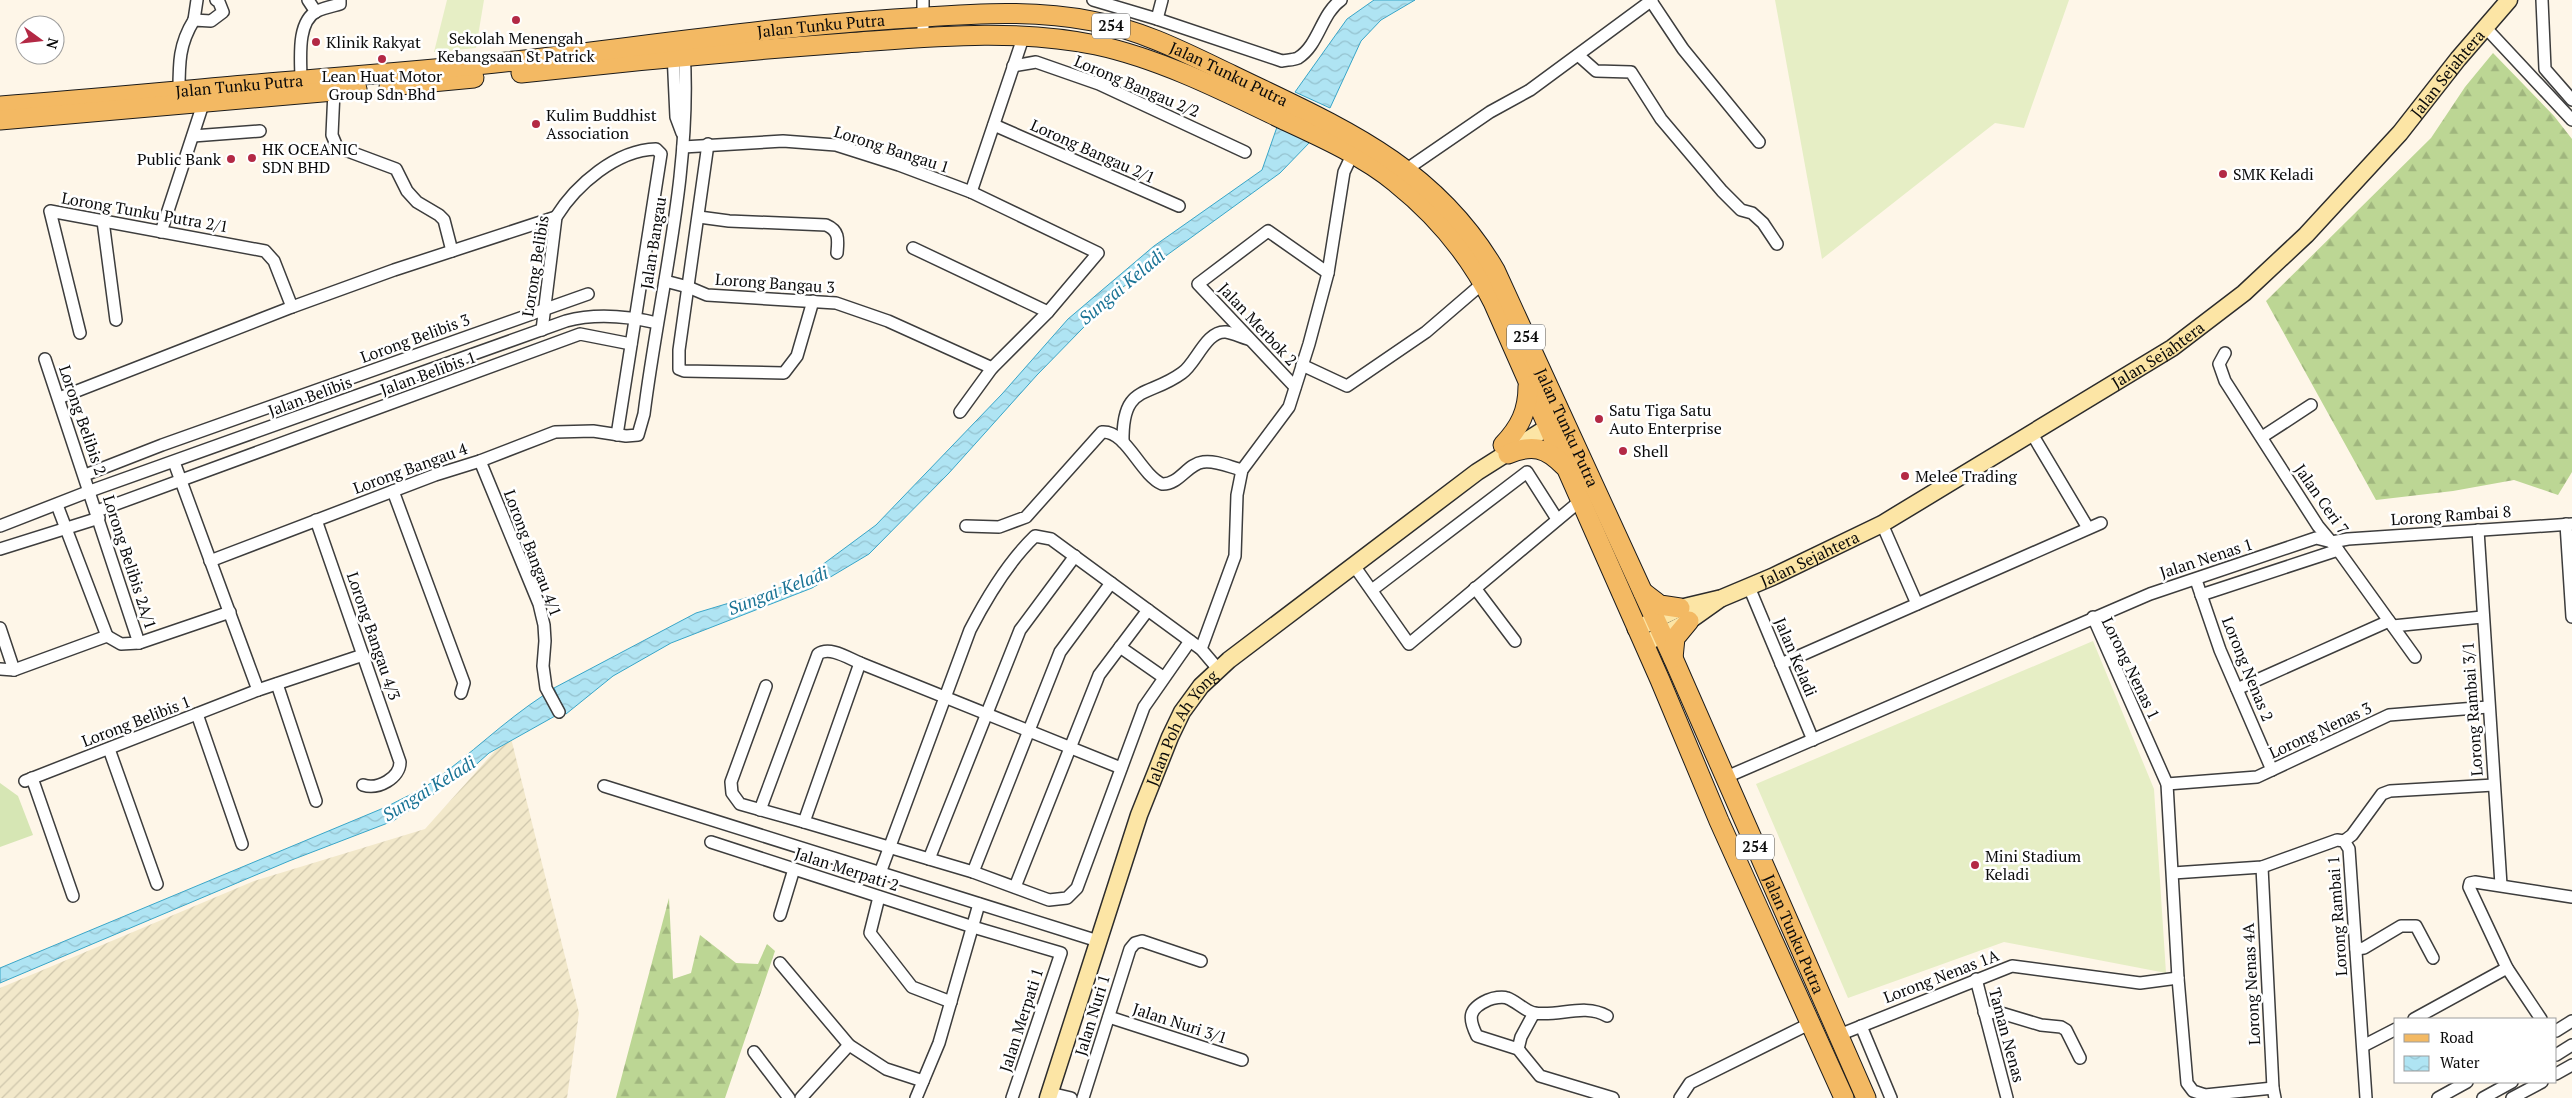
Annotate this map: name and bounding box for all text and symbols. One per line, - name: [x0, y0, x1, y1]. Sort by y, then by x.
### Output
- street label: Jalan Tunku Putra: [756, 9, 886, 43]
- marker: Sekolah Menengah Kebangsaan St Patrick: [510, 14, 522, 26]
- road number: 254: [1092, 14, 1130, 38]
- north arrow: [15, 15, 65, 65]
- street label: Jalan Sejahtera: [2405, 25, 2490, 122]
- place label: Sekolah Menengah Kebangsaan St Patrick: [437, 27, 595, 67]
- place label: Klinik Rakyat: [326, 31, 421, 53]
- text: N: [42, 36, 64, 51]
- marker: Klinik Rakyat: [310, 36, 322, 48]
- street label: Jalan Tunku Putra: [1166, 36, 1292, 111]
- street label: Lorong Bangau 2/2: [1071, 50, 1203, 122]
- marker: Lean Huat Motor Group Sdn Bhd: [376, 53, 388, 65]
- place label: Lean Huat Motor Group Sdn Bhd: [322, 65, 443, 105]
- street label: Jalan Tunku Putra: [174, 69, 304, 102]
- place label: Kulim Buddhist Association: [546, 104, 657, 144]
- street label: Lorong Bangau 2/1: [1027, 114, 1159, 188]
- marker: Kulim Buddhist Association: [530, 118, 542, 130]
- street label: Lorong Bangau 1: [832, 120, 952, 178]
- place label: HK OCEANIC SDN BHD: [262, 138, 358, 178]
- place label: Public Bank: [137, 148, 222, 170]
- marker: HK OCEANIC SDN BHD: [246, 152, 258, 164]
- marker: Public Bank: [225, 153, 237, 165]
- place label: SMK Keladi: [2233, 163, 2314, 185]
- marker: SMK Keladi: [2217, 168, 2229, 180]
- street label: Lorong Tunku Putra 2/1: [60, 186, 230, 238]
- street label: Jalan Bangau: [635, 195, 671, 291]
- street label: Lorong Belibis: [516, 214, 554, 318]
- water label: Sungai Keladi: [1073, 243, 1169, 329]
- street label: Lorong Bangau 3: [714, 268, 836, 298]
- street label: Jalan Merbok 2: [1214, 278, 1302, 370]
- street label: Lorong Belibis 3: [357, 308, 473, 368]
- street label: Jalan Sejahtera: [2107, 316, 2209, 393]
- road number: 254: [1507, 324, 1545, 350]
- street label: Jalan Belibis 1: [377, 346, 479, 400]
- street label: Lorong Belibis 2: [54, 362, 112, 478]
- street label: Jalan Tunku Putra: [1531, 365, 1604, 490]
- street label: Jalan Belibis: [265, 371, 355, 421]
- place label: Satu Tiga Satu Auto Enterprise: [1609, 399, 1722, 439]
- marker: Satu Tiga Satu Auto Enterprise: [1593, 413, 1605, 425]
- street label: Lorong Bangau 4: [350, 437, 471, 499]
- place label: Shell: [1633, 440, 1669, 462]
- marker: Shell: [1617, 445, 1629, 457]
- street label: Jalan Ceri 7: [2290, 459, 2354, 539]
- place label: Melee Trading: [1915, 465, 2018, 487]
- marker: Melee Trading: [1899, 470, 1911, 482]
- street label: Lorong Bangau 4/1: [499, 487, 567, 619]
- street label: Lorong Belibis 2A/1: [98, 492, 162, 632]
- street label: Lorong Rambai 8: [2390, 500, 2512, 530]
- street label: Jalan Sejahtera: [1757, 526, 1863, 592]
- street label: Jalan Nenas 1: [2157, 533, 2255, 583]
- water label: Sungai Keladi: [724, 560, 831, 620]
- street label: Lorong Bangau 4/3: [342, 569, 406, 703]
- street label: Lorong Nenas 1: [2097, 613, 2165, 723]
- street label: Lorong Nenas 2: [2217, 613, 2279, 725]
- street label: Jalan Keladi: [1769, 614, 1823, 700]
- street label: Lorong Rambai 3/1: [2456, 641, 2488, 777]
- street label: Jalan Poh Ah Yong: [1141, 664, 1223, 789]
- street label: Lorong Belibis 1: [78, 690, 194, 752]
- street label: Lorong Nenas 3: [2265, 697, 2375, 763]
- water label: Sungai Keladi: [377, 750, 480, 826]
- road number: 254: [1736, 834, 1774, 860]
- street label: Jalan Merpati 2: [792, 842, 902, 896]
- place label: Mini Stadium Keladi: [1985, 845, 2081, 885]
- street label: Lorong Rambai 1: [2322, 855, 2352, 977]
- marker: Mini Stadium Keladi: [1969, 859, 1981, 871]
- street label: Jalan Tunku Putra: [1758, 871, 1830, 997]
- street label: Lorong Nenas 4A: [2237, 922, 2265, 1046]
- street label: Lorong Nenas 1A: [1880, 944, 2002, 1008]
- street label: Jalan Merpati 1: [994, 965, 1048, 1075]
- street label: Jalan Nuri 1: [1069, 972, 1115, 1058]
- street label: Taman Nenas: [1984, 985, 2030, 1085]
- street label: Jalan Nuri 3/1: [1130, 997, 1230, 1049]
- legend: [2394, 1018, 2557, 1083]
- text: Road: [2440, 1027, 2473, 1047]
- text: Water: [2440, 1052, 2480, 1072]

